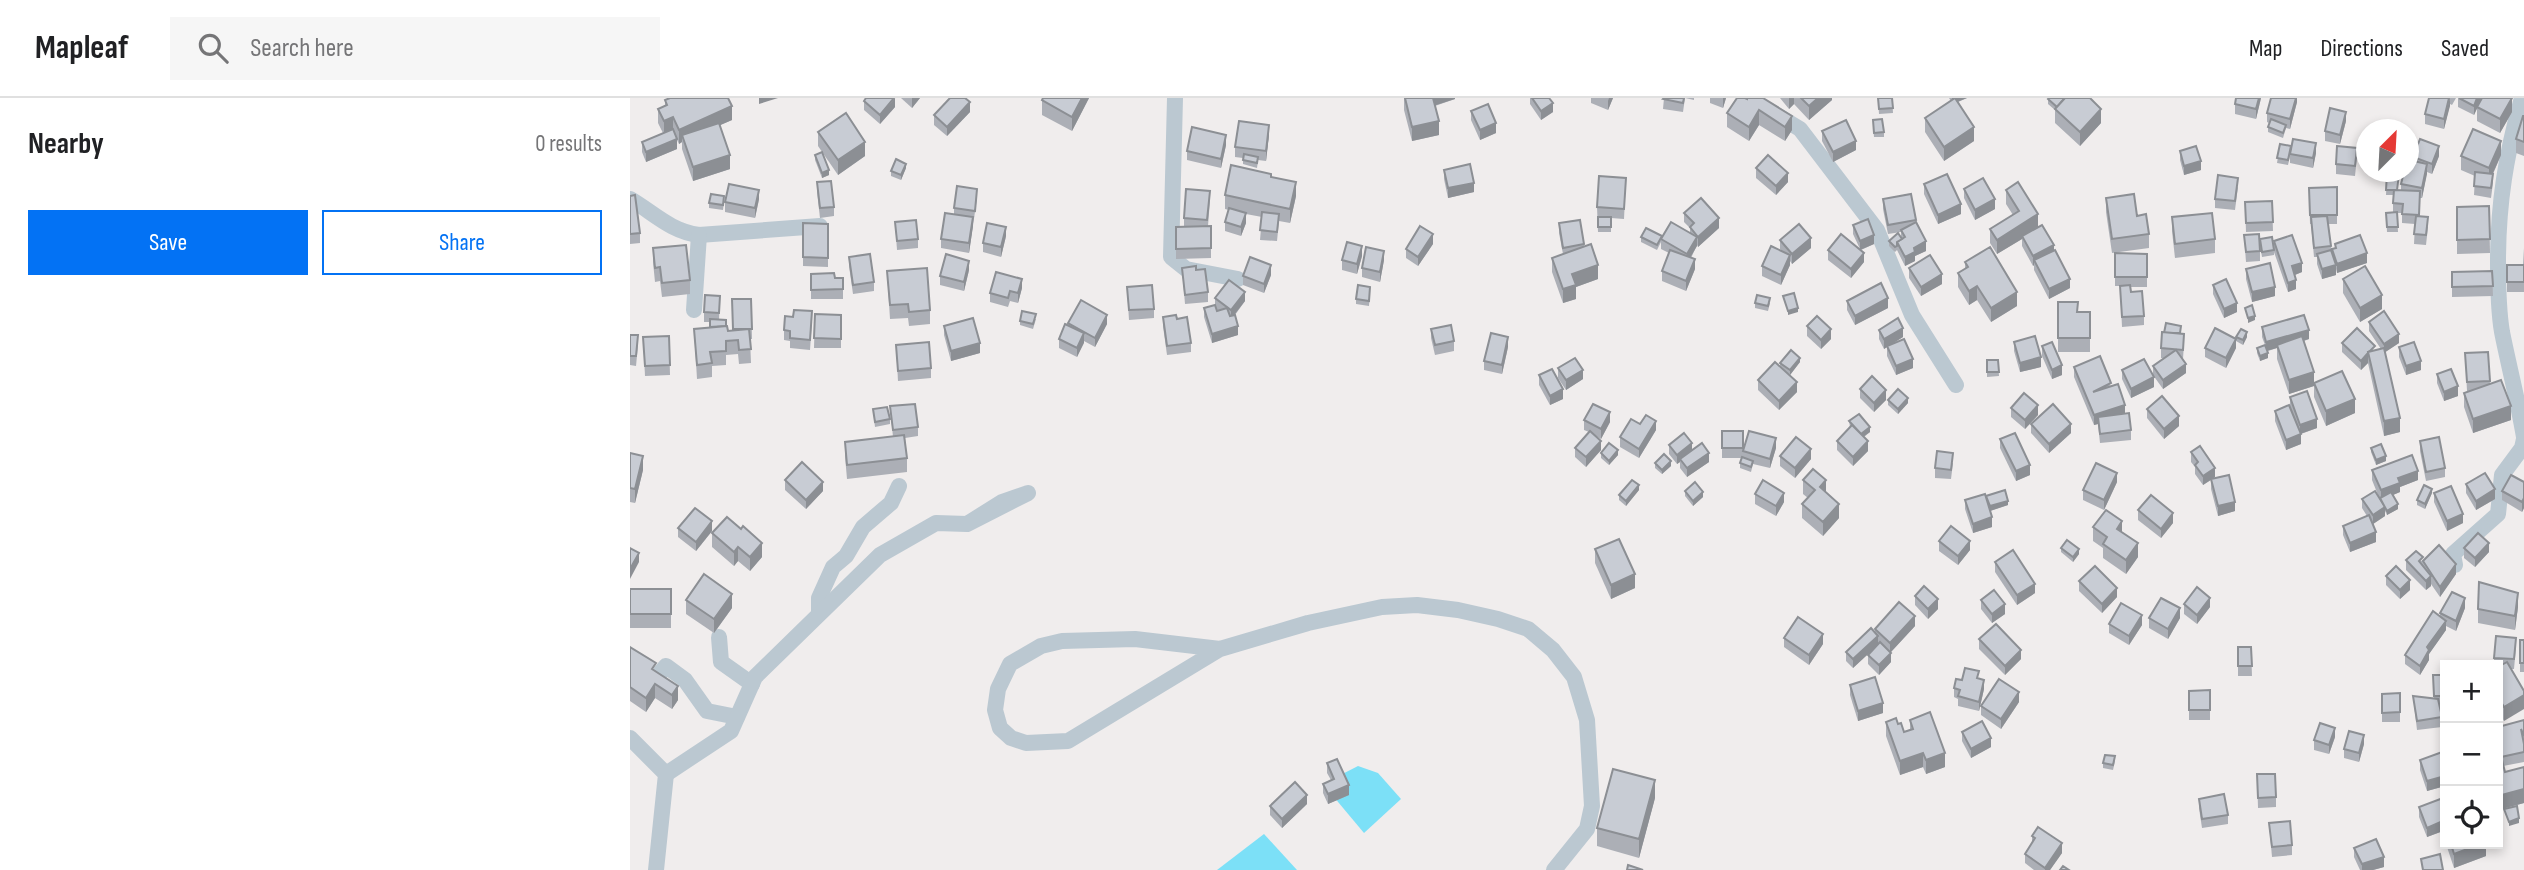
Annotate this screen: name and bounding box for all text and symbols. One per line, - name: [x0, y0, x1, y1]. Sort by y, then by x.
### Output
- search box: [170, 17, 660, 80]
- text: Mapleaf: [35, 28, 128, 68]
- icon: search: [194, 29, 232, 67]
- text: Search here: [250, 33, 354, 64]
- text: Map: [2249, 34, 2282, 63]
- text: Directions: [2320, 34, 2403, 63]
- text: Saved: [2441, 34, 2489, 63]
- north arrow: [2356, 119, 2419, 182]
- text: Nearby: [28, 126, 104, 162]
- text: 0 results: [535, 130, 602, 158]
- button: Save: [28, 210, 308, 275]
- button: Share: [322, 210, 602, 275]
- map controls: [2440, 660, 2503, 849]
- button: +: [2440, 660, 2503, 723]
- button: −: [2440, 723, 2503, 786]
- button: locate: [2440, 786, 2503, 849]

